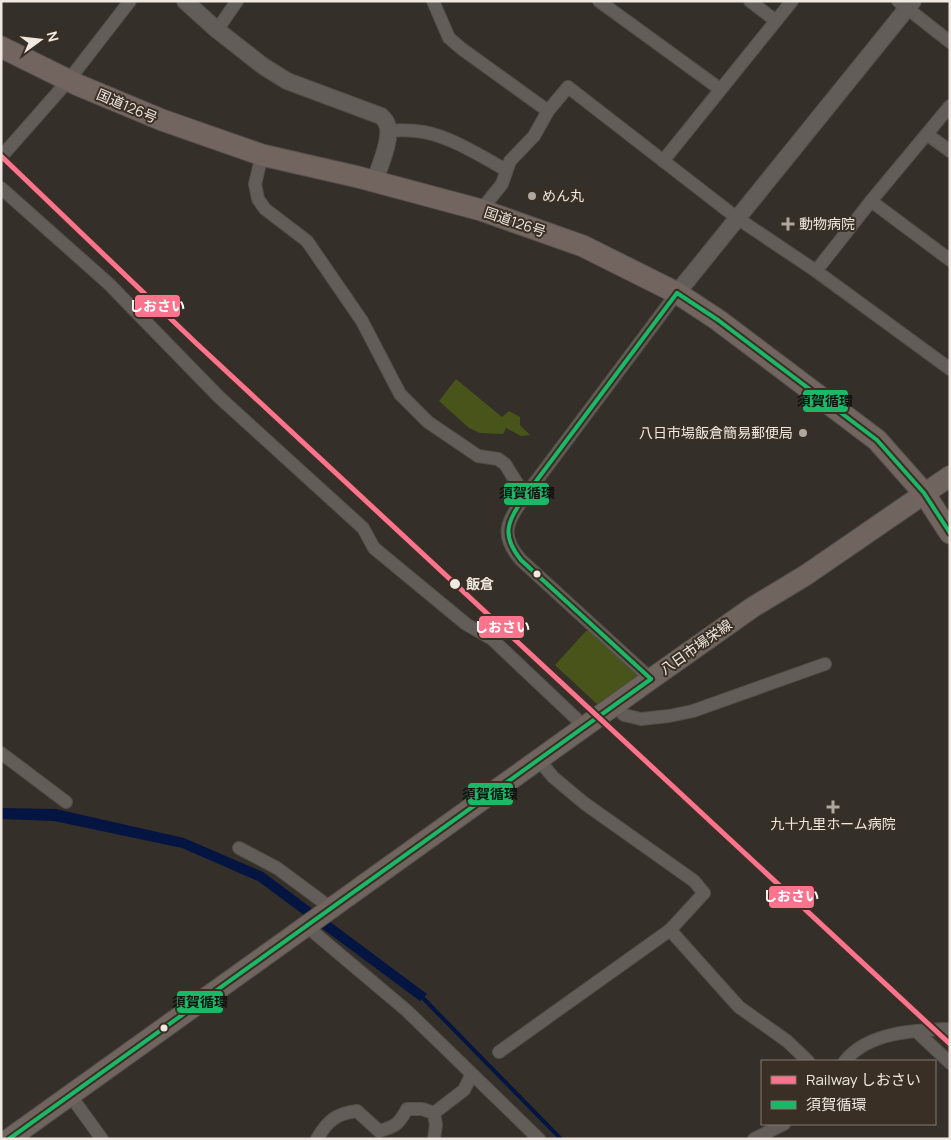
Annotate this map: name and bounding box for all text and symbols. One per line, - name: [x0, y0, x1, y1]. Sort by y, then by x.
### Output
- north arrow: [15, 15, 65, 65]
- text: N: [43, 29, 64, 44]
- street label: 国道126号: [94, 84, 160, 127]
- place label: めん丸: [542, 186, 584, 205]
- marker: めん丸: [526, 190, 538, 202]
- street label: 国道126号: [482, 202, 549, 241]
- place label: 動物病院: [799, 214, 855, 233]
- marker: 動物病院: [781, 217, 795, 231]
- line badge: しおさい: [134, 294, 181, 318]
- text: しおさい: [129, 296, 185, 315]
- line badge: 須賀循環: [802, 389, 849, 413]
- text: 須賀循環: [797, 391, 853, 410]
- place label: 八日市場飯倉簡易郵便局: [639, 423, 793, 442]
- marker: 八日市場飯倉簡易郵便局: [797, 427, 809, 439]
- line badge: 須賀循環: [503, 482, 550, 506]
- text: 須賀循環: [499, 483, 555, 502]
- unlabelled marker: [532, 569, 542, 579]
- place label: 飯倉: [466, 574, 494, 593]
- marker: 飯倉: [448, 577, 462, 591]
- line badge: しおさい: [478, 615, 525, 639]
- street label: 八日市場栄線: [656, 615, 736, 678]
- text: しおさい: [474, 617, 530, 636]
- line badge: 須賀循環: [467, 782, 514, 806]
- text: 須賀循環: [462, 784, 518, 803]
- marker: 九十九里ホーム病院: [826, 800, 840, 814]
- place label: 九十九里ホーム病院: [770, 814, 896, 833]
- line badge: しおさい: [768, 885, 815, 909]
- text: しおさい: [763, 886, 819, 905]
- line badge: 須賀循環: [176, 990, 224, 1014]
- text: 須賀循環: [172, 992, 228, 1011]
- unlabelled marker: [159, 1023, 169, 1033]
- legend: [761, 1060, 936, 1125]
- text: Railway しおさい: [806, 1069, 921, 1090]
- text: 須賀循環: [806, 1094, 866, 1115]

